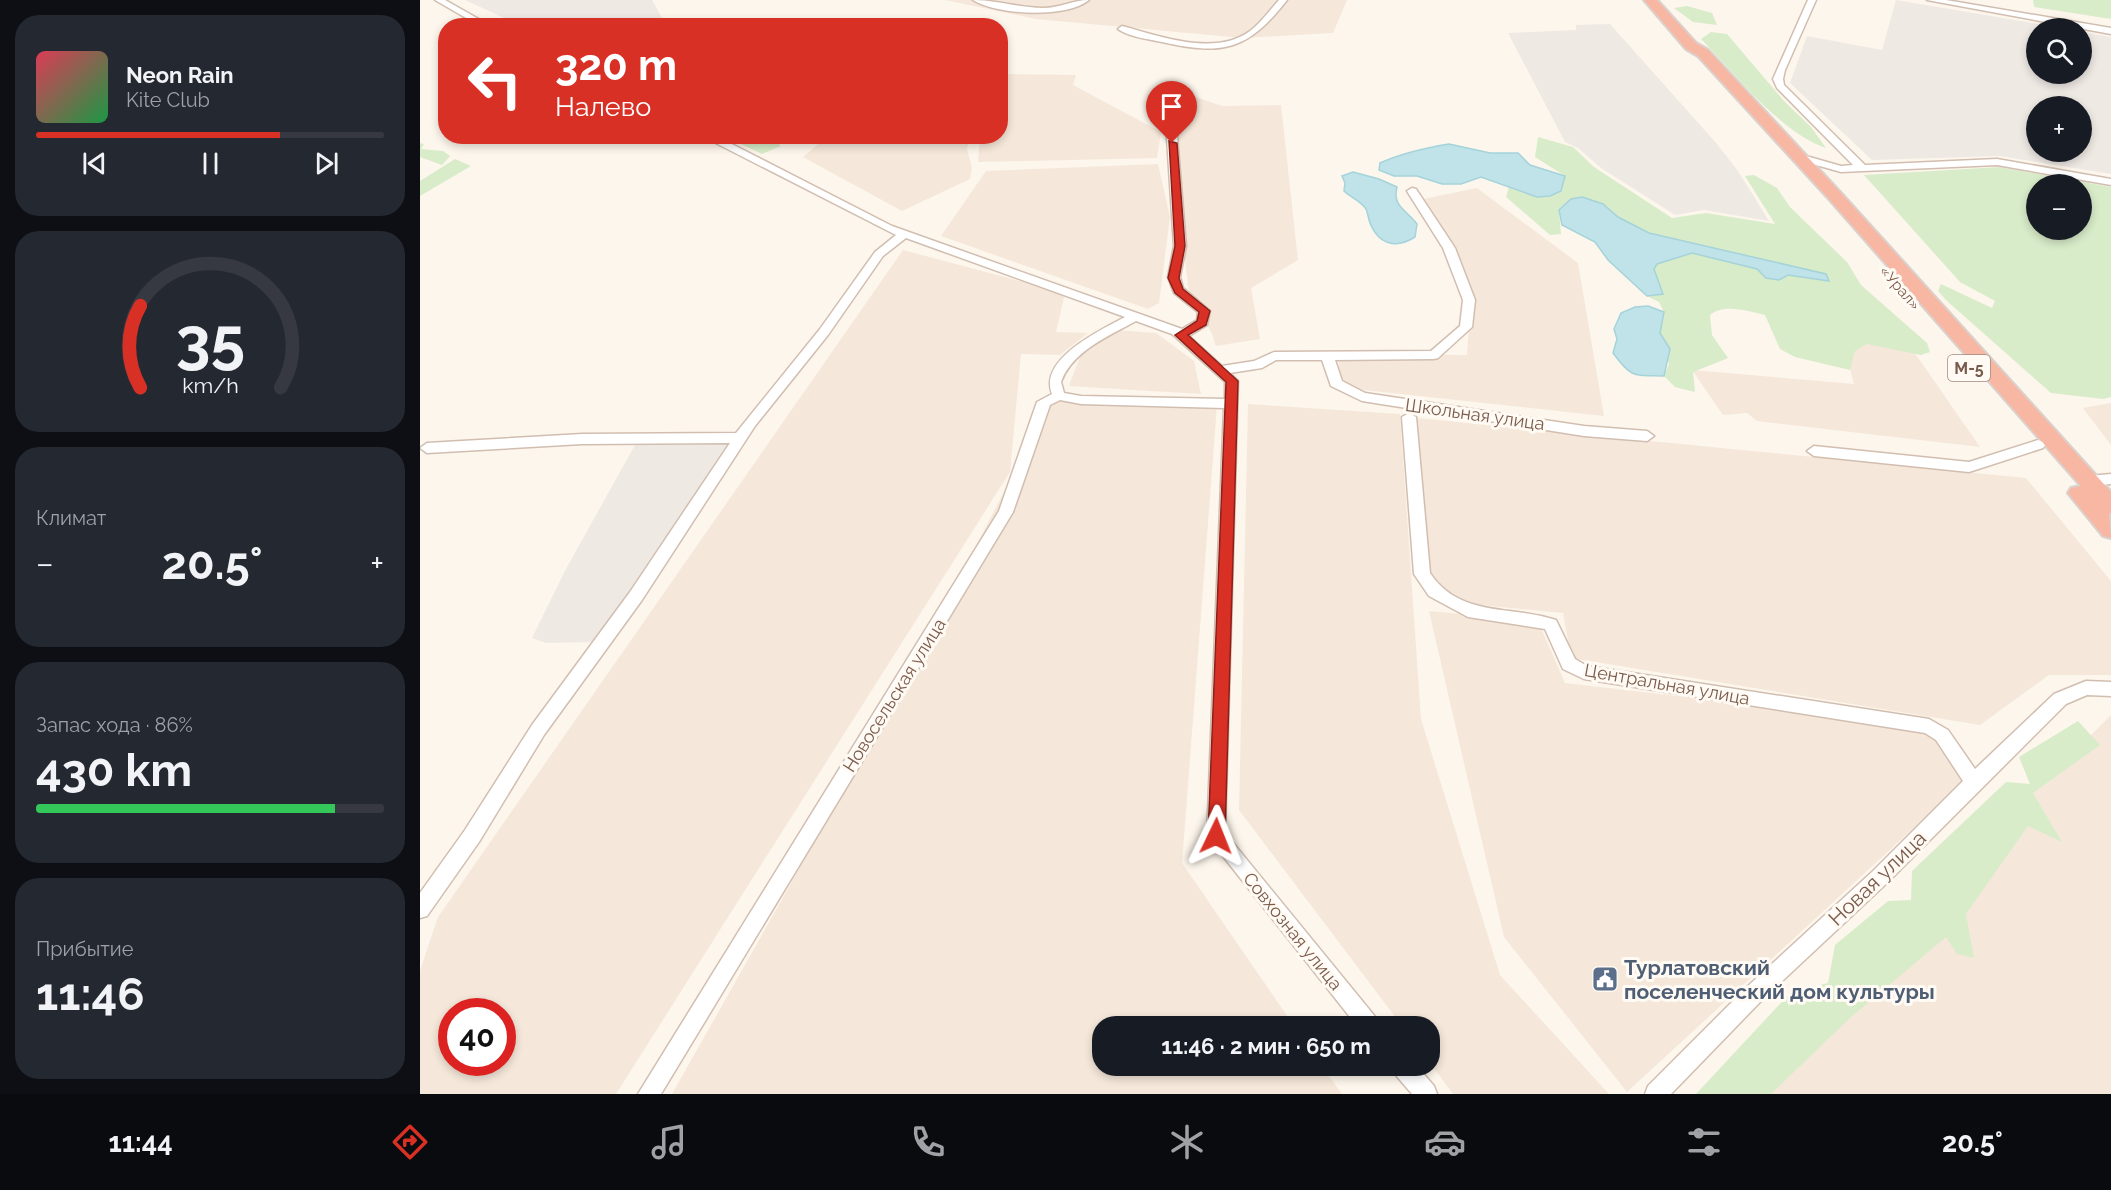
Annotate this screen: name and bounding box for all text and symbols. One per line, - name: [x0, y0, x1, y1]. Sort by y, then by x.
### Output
- map controls: [2026, 18, 2092, 240]
- button: search: [2026, 18, 2092, 84]
- text: 320 m: [555, 41, 677, 90]
- icon: left: [456, 42, 534, 120]
- text: Neon Rain: [126, 62, 234, 88]
- pin: [1146, 81, 1197, 143]
- text: Kite Club: [126, 88, 210, 112]
- icon: arrive: [1155, 90, 1188, 123]
- text: Налево: [555, 91, 651, 122]
- button: +: [2026, 96, 2092, 162]
- icon: previous: [78, 147, 111, 180]
- icon: pause: [194, 147, 227, 180]
- icon: next: [310, 147, 343, 180]
- button: −: [2026, 174, 2092, 240]
- street label: «Урал»: [1876, 262, 1924, 314]
- text: 35: [175, 303, 245, 377]
- road number: М-5: [1948, 355, 1990, 381]
- text: km/h: [182, 374, 238, 399]
- street label: Школьная улица: [1404, 394, 1546, 434]
- text: Климат: [36, 506, 106, 530]
- text: 20.5°: [162, 537, 262, 590]
- text: −: [36, 544, 54, 583]
- text: +: [370, 544, 384, 583]
- street label: Новосельская улица: [838, 614, 950, 776]
- street label: Центральная улица: [1583, 659, 1751, 709]
- text: Запас хода · 86%: [36, 713, 193, 737]
- text: 430 km: [36, 744, 192, 797]
- position arrow: [1184, 804, 1248, 868]
- street label: Новая улица: [1823, 825, 1931, 931]
- street label: Совхозная улица: [1239, 868, 1347, 994]
- text: Прибытие: [36, 937, 133, 961]
- place label: Турлатовский поселенческий дом культуры: [1624, 955, 1935, 1004]
- public building icon: Турлатовский поселенческий дом культуры: [1590, 964, 1620, 994]
- text: 11:46: [36, 968, 145, 1021]
- speed limit sign: 40: [438, 998, 516, 1076]
- text: 11:46 · 2 мин · 650 m: [1161, 1033, 1371, 1059]
- icon: directions: [389, 1121, 431, 1163]
- icon: music: [648, 1121, 690, 1163]
- icon: phone: [907, 1121, 949, 1163]
- icon: climate: [1166, 1121, 1208, 1163]
- icon: car: [1424, 1121, 1466, 1163]
- icon: filters: [1683, 1121, 1725, 1163]
- text: 11:44: [108, 1127, 173, 1158]
- text: 20.5°: [1942, 1127, 2003, 1158]

